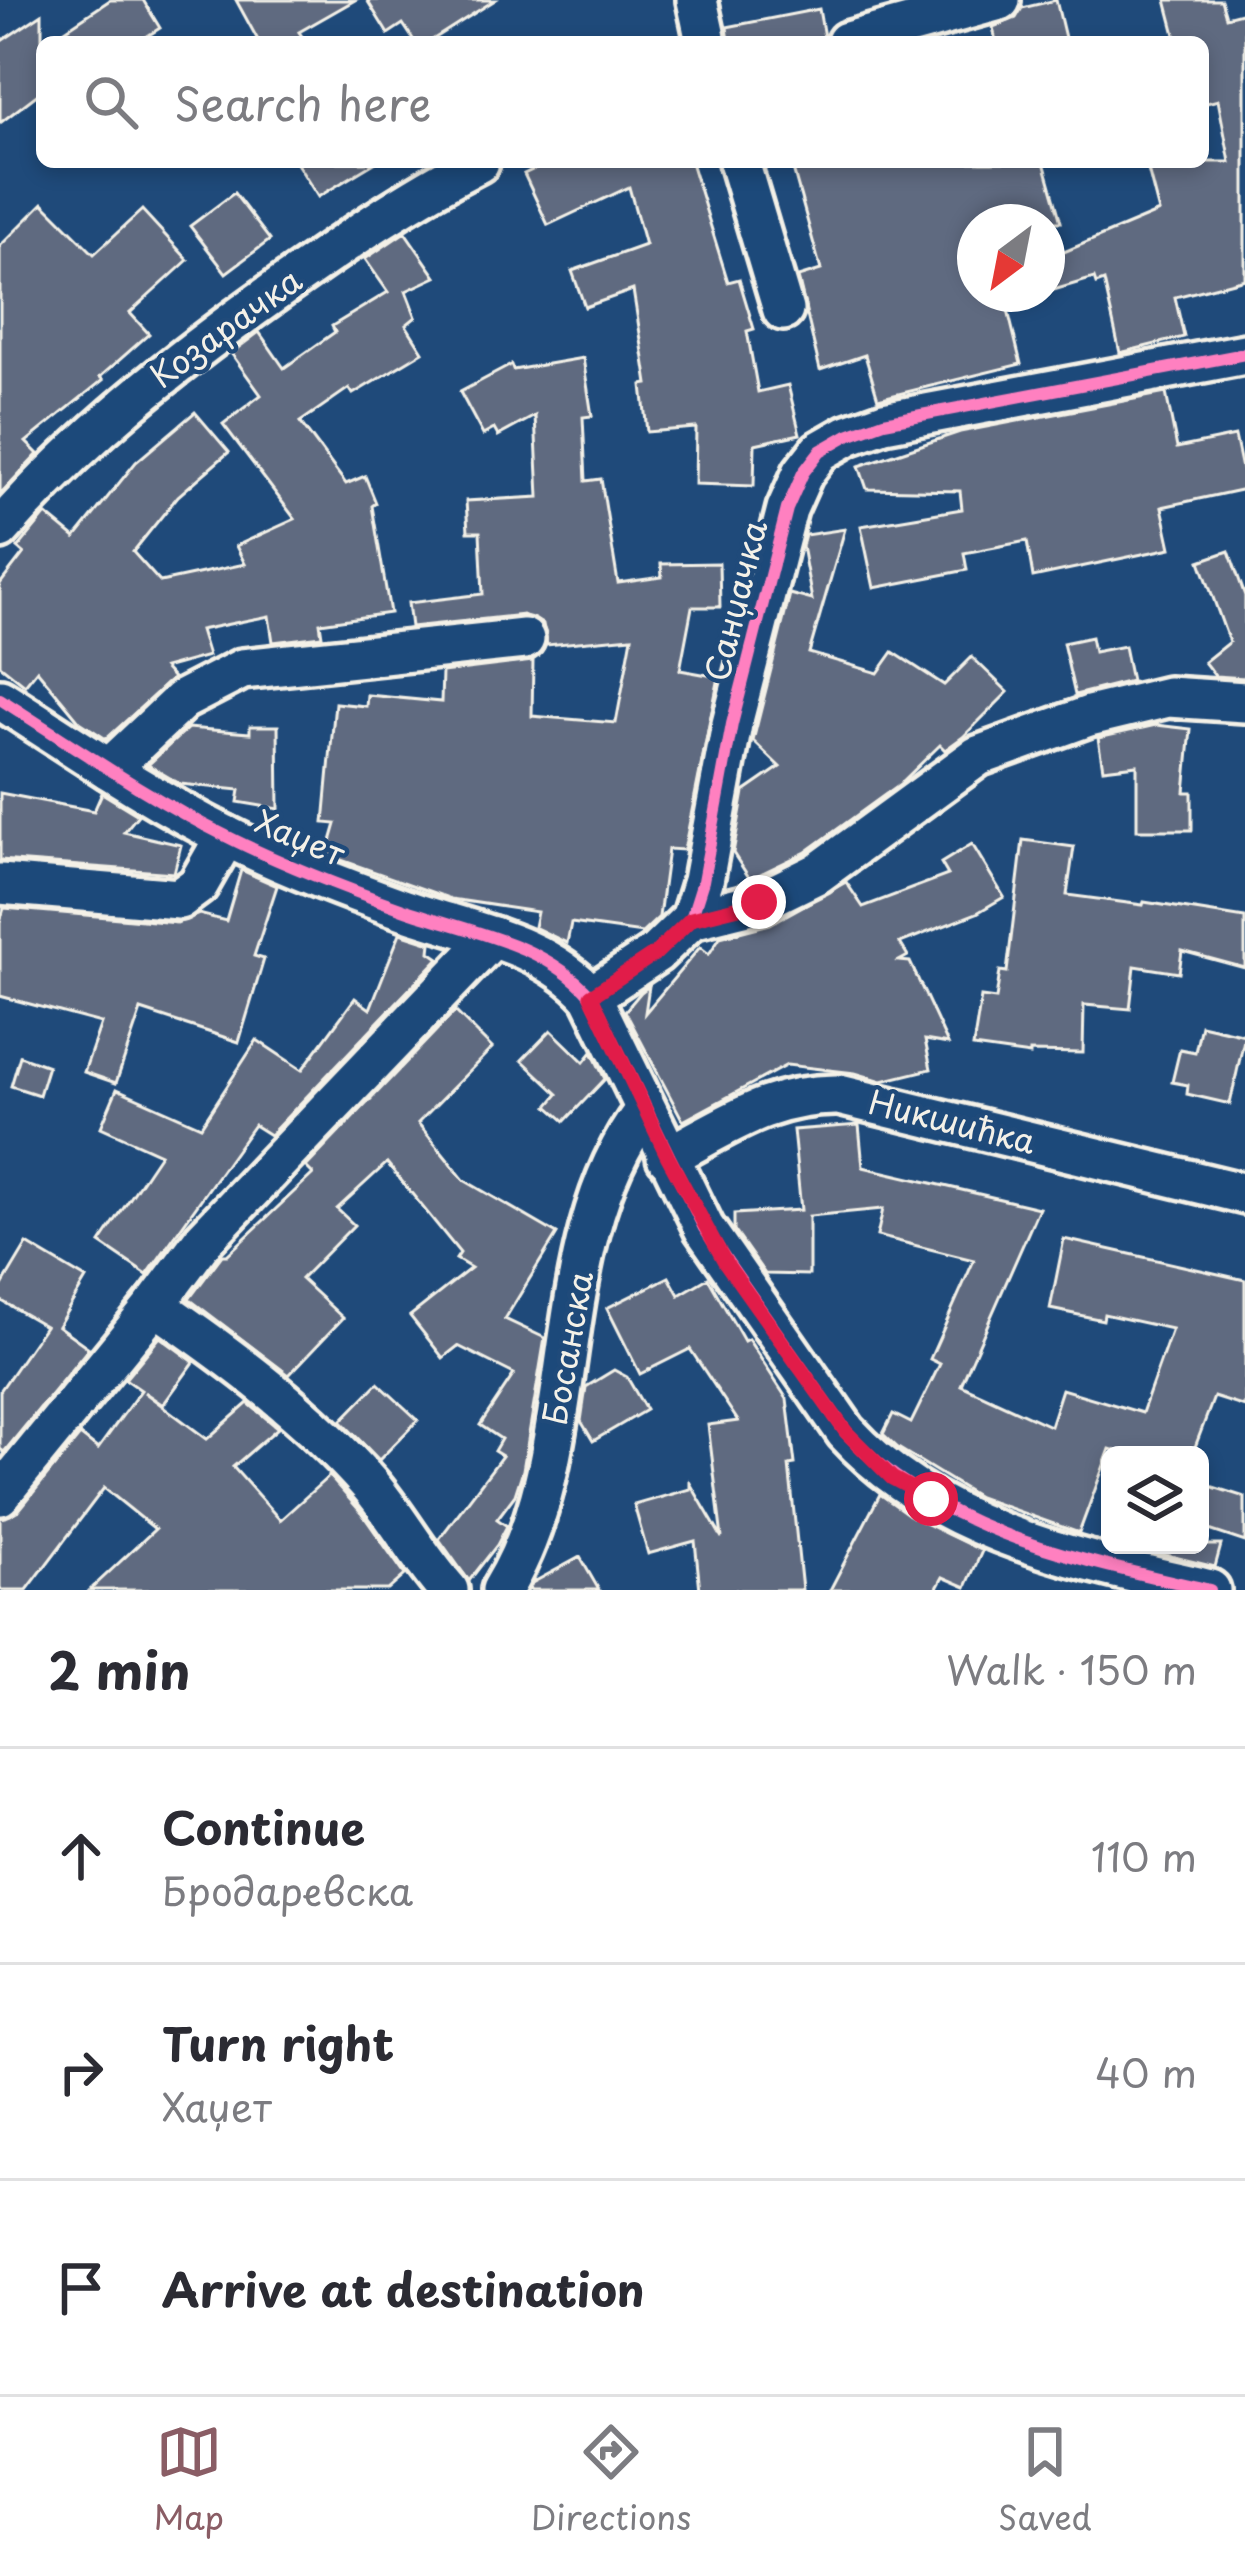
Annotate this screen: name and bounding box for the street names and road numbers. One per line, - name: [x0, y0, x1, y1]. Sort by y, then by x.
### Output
- street label: Козарачка: [139, 254, 311, 399]
- street label: Санџачка: [690, 515, 778, 686]
- street label: Хаџет: [248, 795, 354, 878]
- street label: Никшићка: [864, 1075, 1042, 1165]
- street label: Босанска: [528, 1267, 604, 1428]

